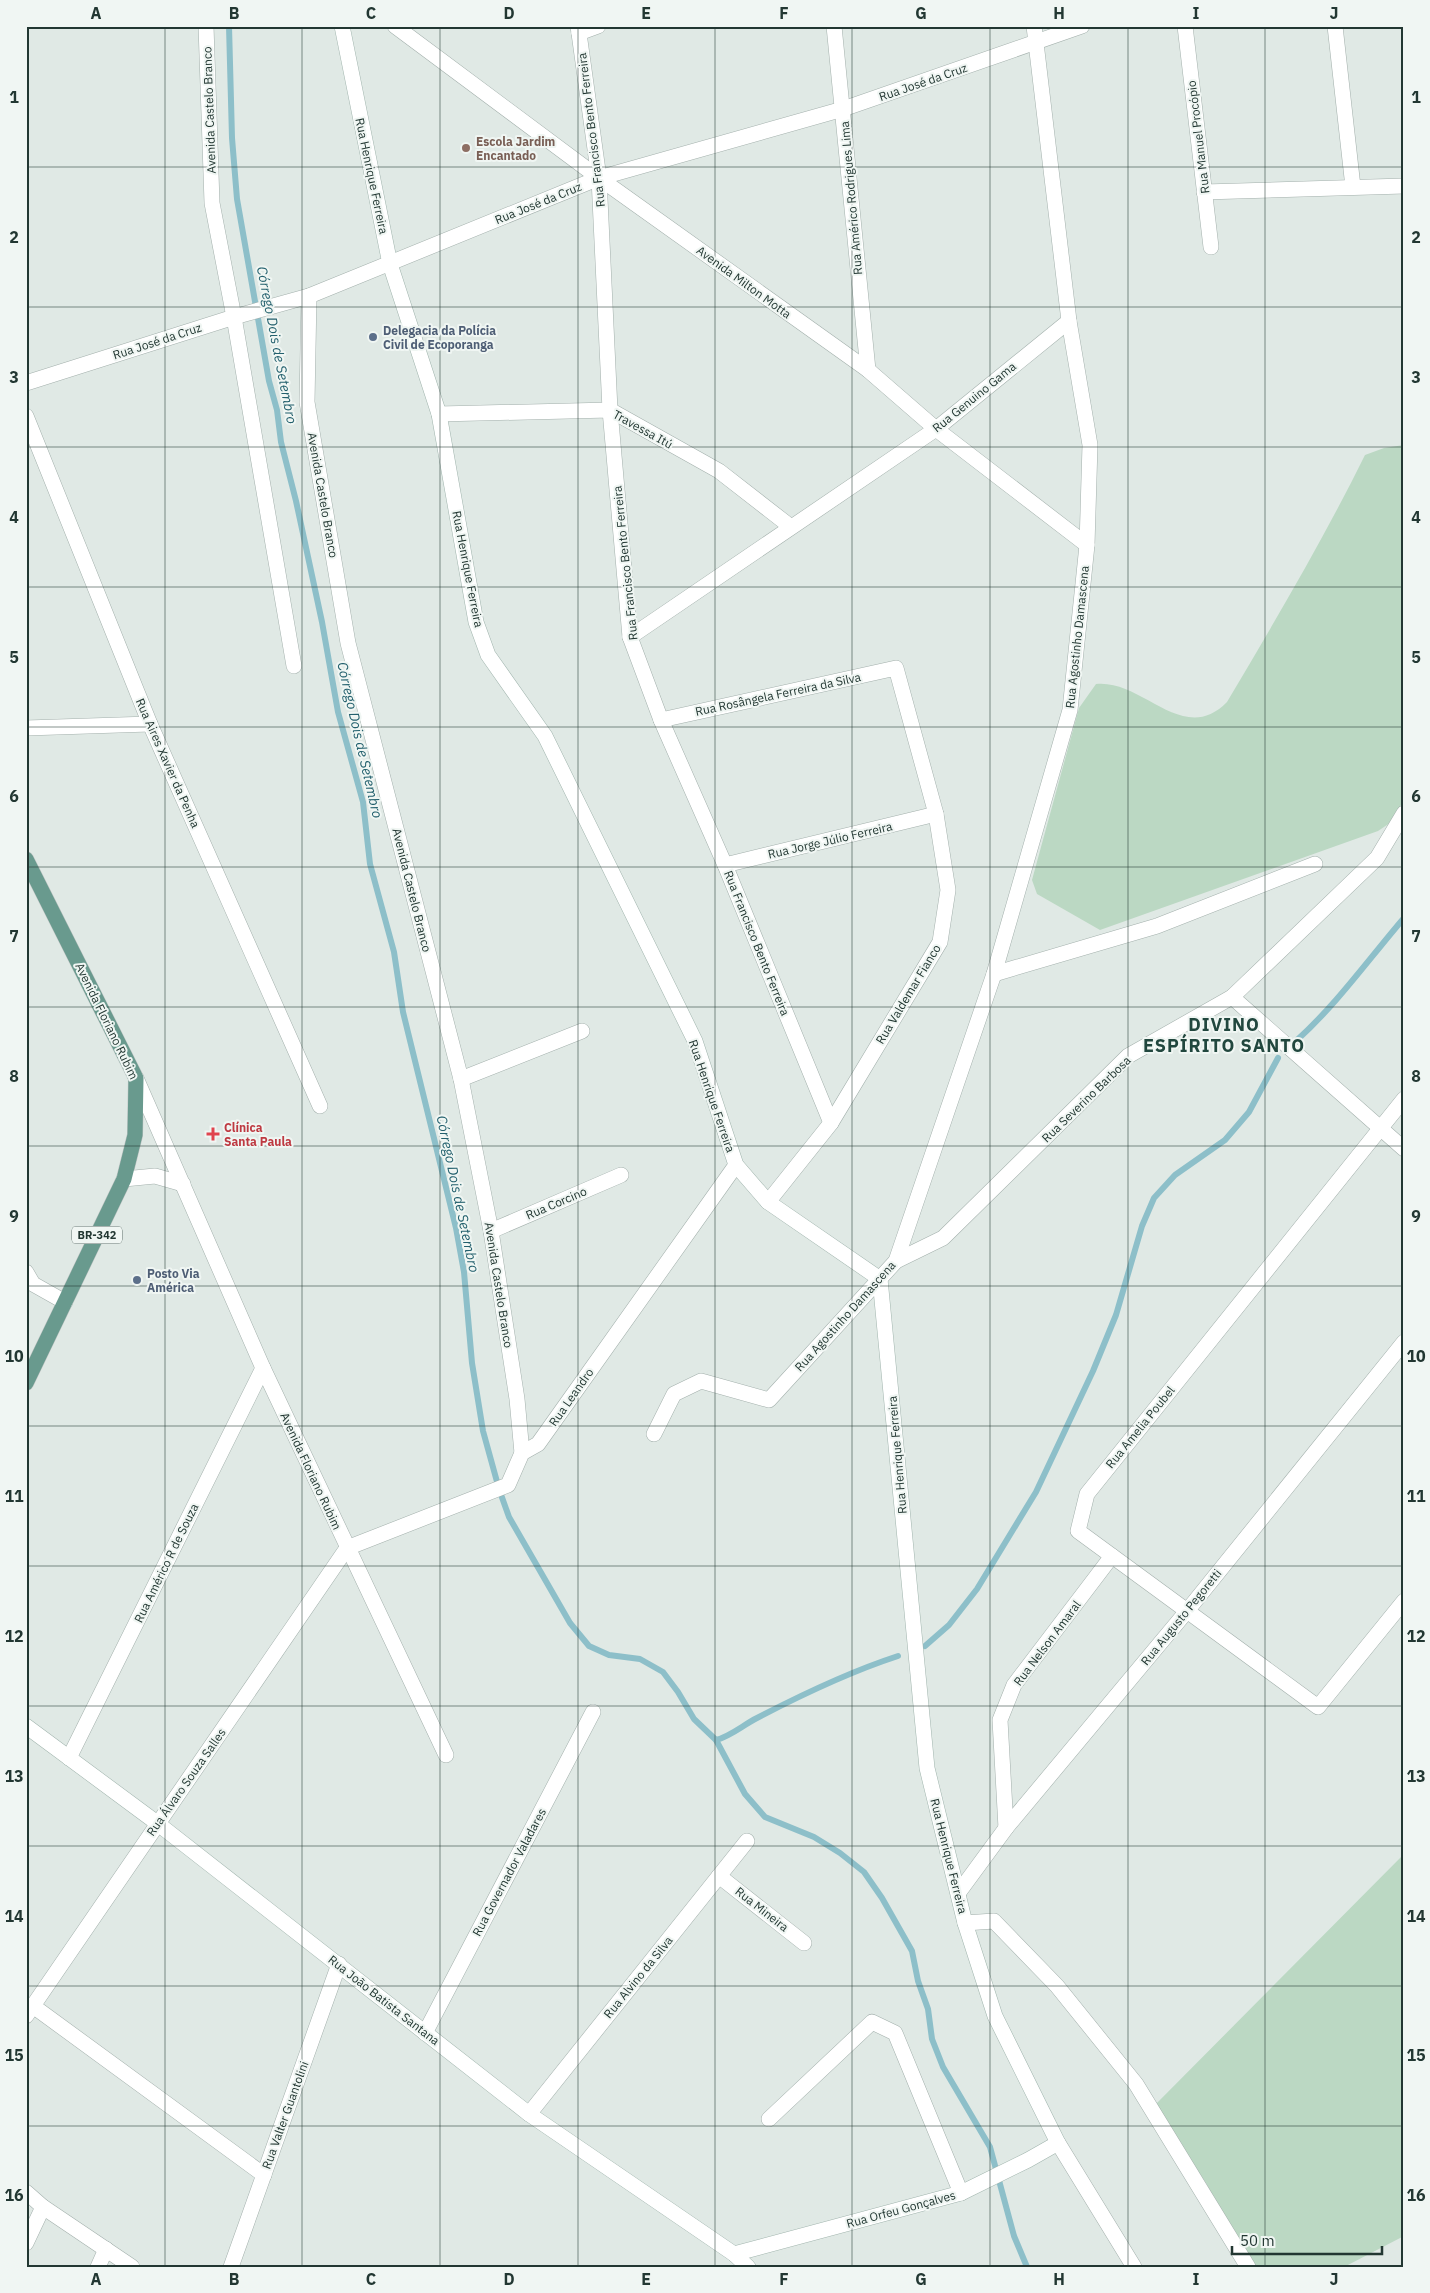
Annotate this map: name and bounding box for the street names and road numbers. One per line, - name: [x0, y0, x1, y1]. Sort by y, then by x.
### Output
- street label: Avenida Castelo Branco: [199, 46, 219, 174]
- street label: Rua Francisco Bento Ferreira: [574, 51, 608, 208]
- street label: Rua José da Cruz: [877, 60, 969, 104]
- street label: Rua Manuel Procópio: [1184, 79, 1212, 194]
- street label: Rua Henrique Ferreira: [352, 117, 392, 236]
- street label: Rua Américo Rodrigues Lima: [837, 120, 865, 275]
- street label: Rua José da Cruz: [492, 179, 584, 227]
- street label: Avenida Milton Motta: [694, 243, 795, 322]
- street label: Rua José da Cruz: [111, 319, 204, 362]
- street label: Rua Genuino Gama: [929, 358, 1019, 435]
- street label: Travessa Itú: [610, 406, 676, 452]
- street label: Avenida Castelo Branco: [305, 431, 341, 559]
- street label: Rua Francisco Bento Ferreira: [609, 484, 641, 641]
- street label: Rua Henrique Ferreira: [449, 509, 487, 629]
- street label: Rua Agostinho Damascena: [1062, 564, 1092, 709]
- street label: Rua Rosângela Ferreira da Silva: [694, 669, 863, 719]
- street label: Rua Aires Xavier da Penha: [133, 696, 204, 831]
- street label: Rua Jorge Júlio Ferreira: [766, 818, 894, 862]
- street label: Avenida Castelo Branco: [389, 826, 435, 954]
- street label: Rua Francisco Bento Ferreira: [721, 868, 793, 1018]
- street label: Rua Valdemar Fianco: [872, 941, 944, 1047]
- street label: Avenida Floriano Rubim: [72, 960, 142, 1082]
- street label: Rua Henrique Ferreira: [686, 1038, 739, 1155]
- street label: Rua Severino Barbosa: [1038, 1052, 1134, 1145]
- street label: Rua Corcino: [523, 1183, 589, 1223]
- street label: Avenida Castelo Branco: [482, 1221, 516, 1349]
- road number: BR-342: [72, 1226, 122, 1244]
- street label: Rua Agostinho Damascena: [791, 1257, 899, 1374]
- street label: Rua Leandro: [546, 1365, 597, 1429]
- street label: Rua Amelia Poubel: [1102, 1383, 1178, 1471]
- street label: Rua Henrique Ferreira: [884, 1395, 910, 1515]
- street label: Avenida Floriano Rubim: [277, 1410, 345, 1532]
- street label: Rua Américo R de Souza: [131, 1500, 202, 1625]
- street label: Rua Augusto Pegoretti: [1138, 1566, 1224, 1668]
- street label: Rua Nelson Amaral: [1010, 1597, 1084, 1689]
- street label: Rua Álvaro Souza Salles: [143, 1725, 229, 1839]
- street label: Rua Henrique Ferreira: [927, 1797, 971, 1916]
- street label: Rua Governador Valadares: [469, 1805, 549, 1939]
- street label: Rua Mineira: [732, 1883, 792, 1935]
- street label: Rua Alvino da Silva: [600, 1932, 676, 2021]
- street label: Rua João Batista Santana: [325, 1952, 443, 2049]
- street label: Rua Valter Guantolini: [259, 2059, 311, 2171]
- street label: Rua Orfeu Gonçalves: [845, 2187, 957, 2231]

